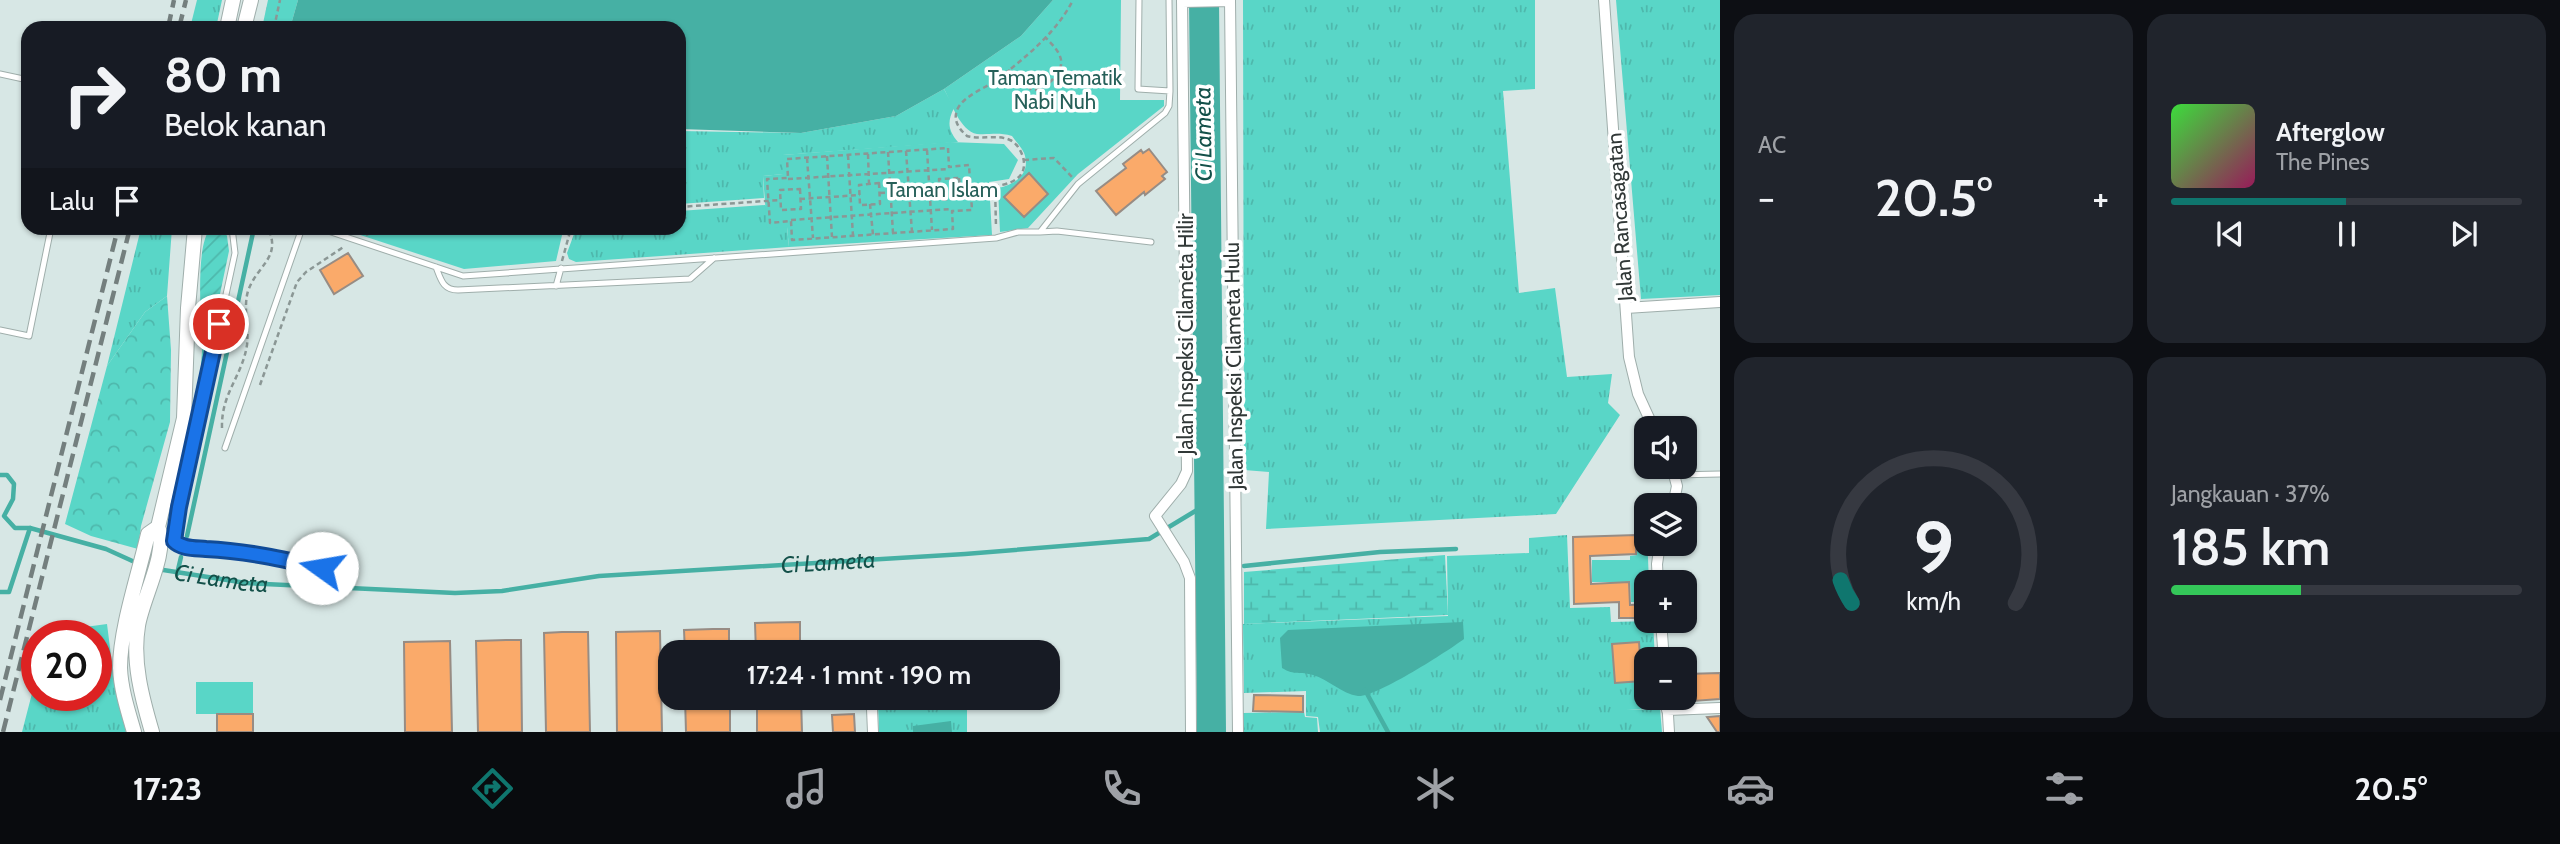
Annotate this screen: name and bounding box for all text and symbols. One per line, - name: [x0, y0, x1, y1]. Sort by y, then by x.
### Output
- text: 80 m: [164, 45, 282, 104]
- icon: right: [49, 49, 140, 140]
- park label: Taman Tematik Nabi Nuh: [988, 65, 1123, 114]
- water label: Ci Lameta: [1188, 86, 1218, 182]
- text: Belok kanan: [164, 105, 327, 144]
- text: Afterglow: [2276, 116, 2385, 148]
- text: AC: [1758, 131, 1786, 159]
- street label: Jalan Rancasagatan: [1601, 132, 1638, 303]
- text: The Pines: [2276, 148, 2370, 176]
- text: 20.5°: [1875, 166, 1992, 229]
- text: −: [1758, 174, 1775, 221]
- text: +: [2092, 174, 2109, 221]
- park label: Taman Islam: [886, 177, 998, 202]
- icon: arrive: [108, 182, 146, 220]
- text: Lalu: [49, 185, 94, 217]
- street label: Jalan Inspeksi Cilameta Hilir: [1173, 213, 1198, 456]
- icon: previous: [2211, 215, 2249, 253]
- icon: pause: [2328, 215, 2366, 253]
- icon: next: [2445, 215, 2483, 253]
- street label: Jalan Inspeksi Cilameta Hulu: [1219, 242, 1248, 491]
- pin: [189, 294, 249, 354]
- icon: arrive: [200, 305, 238, 343]
- map controls: [1634, 416, 1697, 710]
- button: sound: [1634, 416, 1697, 479]
- text: Jangkauan · 37%: [2171, 480, 2330, 508]
- button: layers: [1634, 493, 1697, 556]
- text: 9: [1913, 504, 1954, 592]
- text: 185 km: [2171, 515, 2330, 578]
- position arrow: [285, 531, 359, 605]
- water label: Ci Lameta: [780, 545, 876, 579]
- water label: Ci Lameta: [172, 558, 269, 598]
- button: +: [1634, 570, 1697, 633]
- text: km/h: [1906, 586, 1961, 616]
- speed limit sign: 20: [21, 620, 112, 711]
- button: −: [1634, 647, 1697, 710]
- text: 17:24 · 1 mnt · 190 m: [747, 659, 971, 691]
- icon: directions: [468, 764, 517, 813]
- icon: music: [782, 764, 831, 813]
- icon: phone: [1097, 764, 1146, 813]
- icon: climate: [1411, 764, 1460, 813]
- icon: car: [1726, 764, 1775, 813]
- icon: filters: [2040, 764, 2089, 813]
- text: 17:23: [133, 769, 202, 808]
- text: 20.5°: [2354, 769, 2427, 808]

